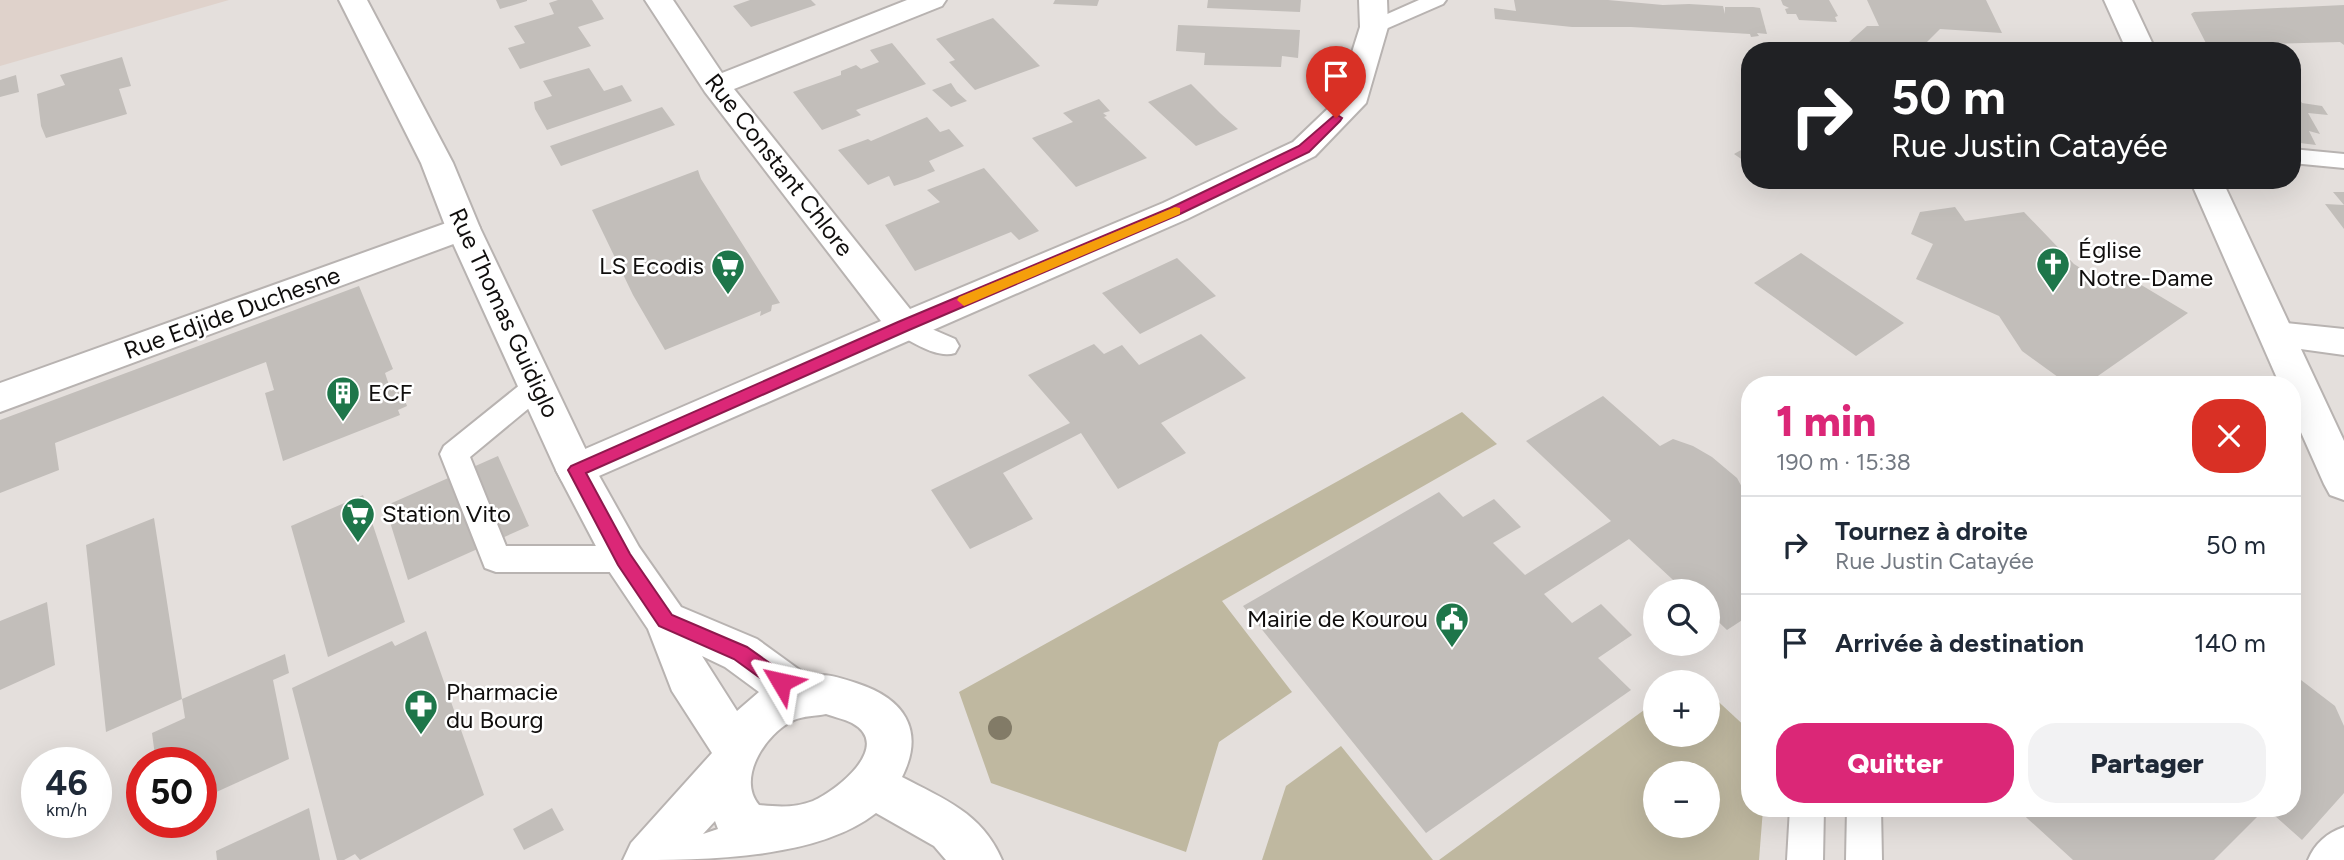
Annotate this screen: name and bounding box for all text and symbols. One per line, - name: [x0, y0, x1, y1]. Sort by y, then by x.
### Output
- pin: [1306, 46, 1366, 118]
- icon: arrive: [1317, 57, 1355, 95]
- text: 50 m: [1891, 67, 2006, 126]
- street label: Rue Constant Chlore: [699, 68, 860, 262]
- icon: right: [1776, 70, 1867, 161]
- text: Rue Justin Catayée: [1891, 127, 2168, 165]
- street label: Rue Thomas Guidiglo: [443, 203, 566, 422]
- place label: Église Notre-Dame: [2078, 235, 2213, 292]
- church icon: Église Notre-Dame: [2034, 245, 2072, 294]
- supermarket icon: LS Ecodis: [709, 247, 747, 296]
- place label: LS Ecodis: [599, 251, 704, 280]
- street label: Rue Edjide Duchesne: [120, 260, 344, 365]
- building icon: ECF: [324, 374, 362, 423]
- place label: ECF: [368, 378, 413, 407]
- text: 1 min: [1776, 396, 1876, 447]
- button: close: [2192, 399, 2266, 473]
- text: 190 m · 15:38: [1776, 448, 1911, 476]
- supermarket icon: Station Vito: [339, 495, 377, 544]
- place label: Station Vito: [382, 499, 511, 528]
- text: Tournez à droite: [1835, 515, 2028, 547]
- icon: right: [1776, 526, 1814, 564]
- text: 50 m: [2206, 529, 2266, 561]
- text: Rue Justin Catayée: [1835, 547, 2034, 575]
- map controls: [1643, 579, 1720, 838]
- button: search: [1643, 579, 1720, 656]
- public building icon: Mairie de Kourou: [1433, 600, 1471, 649]
- place label: Mairie de Kourou: [1247, 604, 1428, 633]
- icon: arrive: [1776, 624, 1814, 662]
- text: Arrivée à destination: [1835, 627, 2084, 659]
- text: 140 m: [2194, 627, 2266, 659]
- position arrow: [744, 645, 818, 719]
- button: +: [1643, 670, 1720, 747]
- place label: Pharmacie du Bourg: [446, 677, 558, 734]
- pharmacy icon: Pharmacie du Bourg: [402, 687, 440, 736]
- button: Quitter: [1776, 723, 2014, 803]
- button: Partager: [2028, 723, 2266, 803]
- speed limit sign: 50: [126, 747, 217, 838]
- button: −: [1643, 761, 1720, 838]
- text: 46: [45, 762, 88, 804]
- text: km/h: [46, 799, 87, 821]

